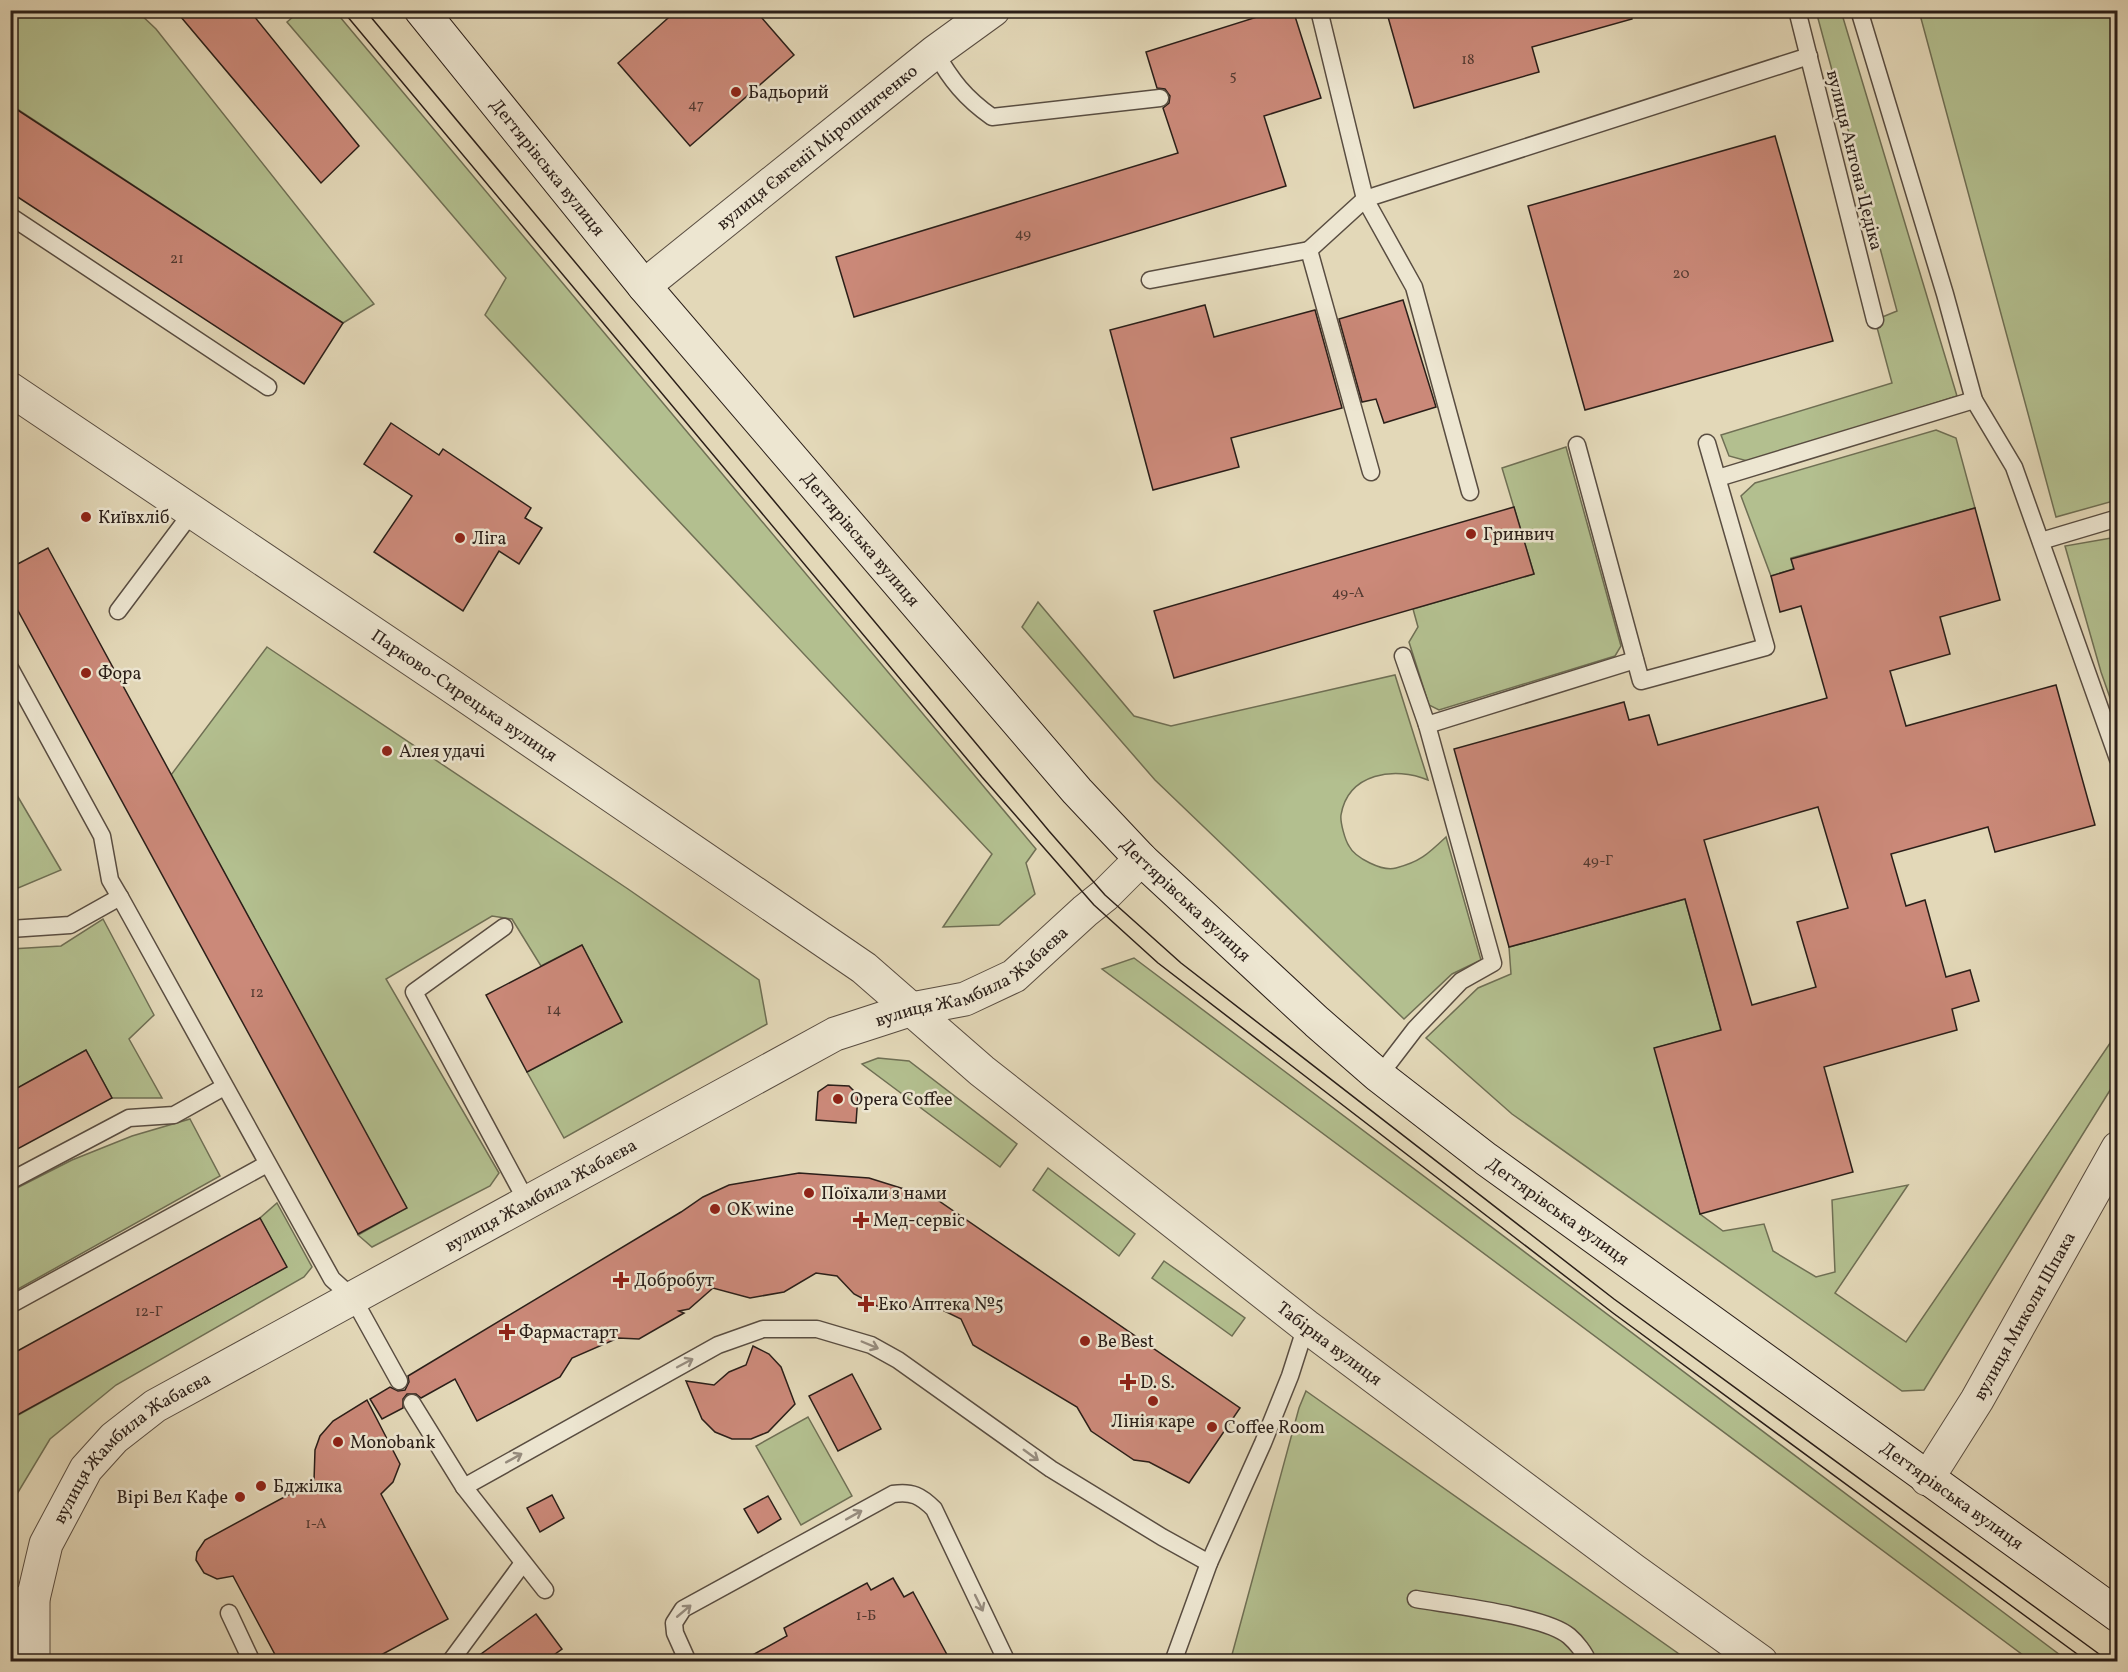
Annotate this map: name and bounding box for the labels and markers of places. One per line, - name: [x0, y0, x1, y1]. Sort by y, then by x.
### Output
- place label: Бадьорий: [748, 81, 829, 106]
- marker: Бадьорий: [729, 85, 743, 99]
- place label: Київхліб: [98, 506, 170, 531]
- marker: Київхліб: [79, 510, 93, 524]
- place label: Гринвич: [1483, 523, 1555, 548]
- place label: Ліга: [472, 527, 506, 552]
- marker: Гринвич: [1464, 527, 1478, 541]
- marker: Ліга: [453, 531, 467, 545]
- place label: Фора: [98, 662, 141, 687]
- marker: Фора: [79, 666, 93, 680]
- place label: Алея удачі: [399, 740, 485, 765]
- marker: Алея удачі: [380, 744, 394, 758]
- place label: Opera Coffee: [850, 1088, 952, 1113]
- marker: Opera Coffee: [831, 1092, 845, 1106]
- place label: Поїхали з нами: [821, 1182, 947, 1207]
- marker: Поїхали з нами: [802, 1186, 816, 1200]
- place label: OK wine: [727, 1198, 794, 1223]
- marker: OK wine: [708, 1202, 722, 1216]
- place label: Мед-сервіс: [873, 1209, 965, 1234]
- marker: Мед-сервіс: [854, 1213, 868, 1227]
- place label: Добробут: [634, 1269, 714, 1294]
- marker: Добробут: [612, 1271, 630, 1289]
- place label: Еко Аптека №5: [878, 1293, 1004, 1318]
- marker: Еко Аптека №5: [859, 1297, 873, 1311]
- place label: Фармастарт: [519, 1321, 618, 1346]
- marker: Фармастарт: [500, 1325, 514, 1339]
- place label: Be Best: [1097, 1330, 1154, 1355]
- marker: Be Best: [1078, 1334, 1092, 1348]
- place label: D. S.: [1140, 1371, 1175, 1396]
- marker: D. S.: [1121, 1375, 1135, 1389]
- marker: Лінія каре: [1146, 1394, 1160, 1408]
- place label: Лінія каре: [1111, 1410, 1195, 1435]
- place label: Coffee Room: [1224, 1416, 1325, 1441]
- marker: Coffee Room: [1205, 1420, 1219, 1434]
- place label: Monobank: [350, 1431, 436, 1456]
- marker: Monobank: [331, 1435, 345, 1449]
- place label: Бджілка: [273, 1475, 342, 1500]
- marker: Бджілка: [254, 1479, 268, 1493]
- place label: Вірі Вел Кафе: [117, 1486, 228, 1511]
- marker: Вірі Вел Кафе: [233, 1490, 247, 1504]

